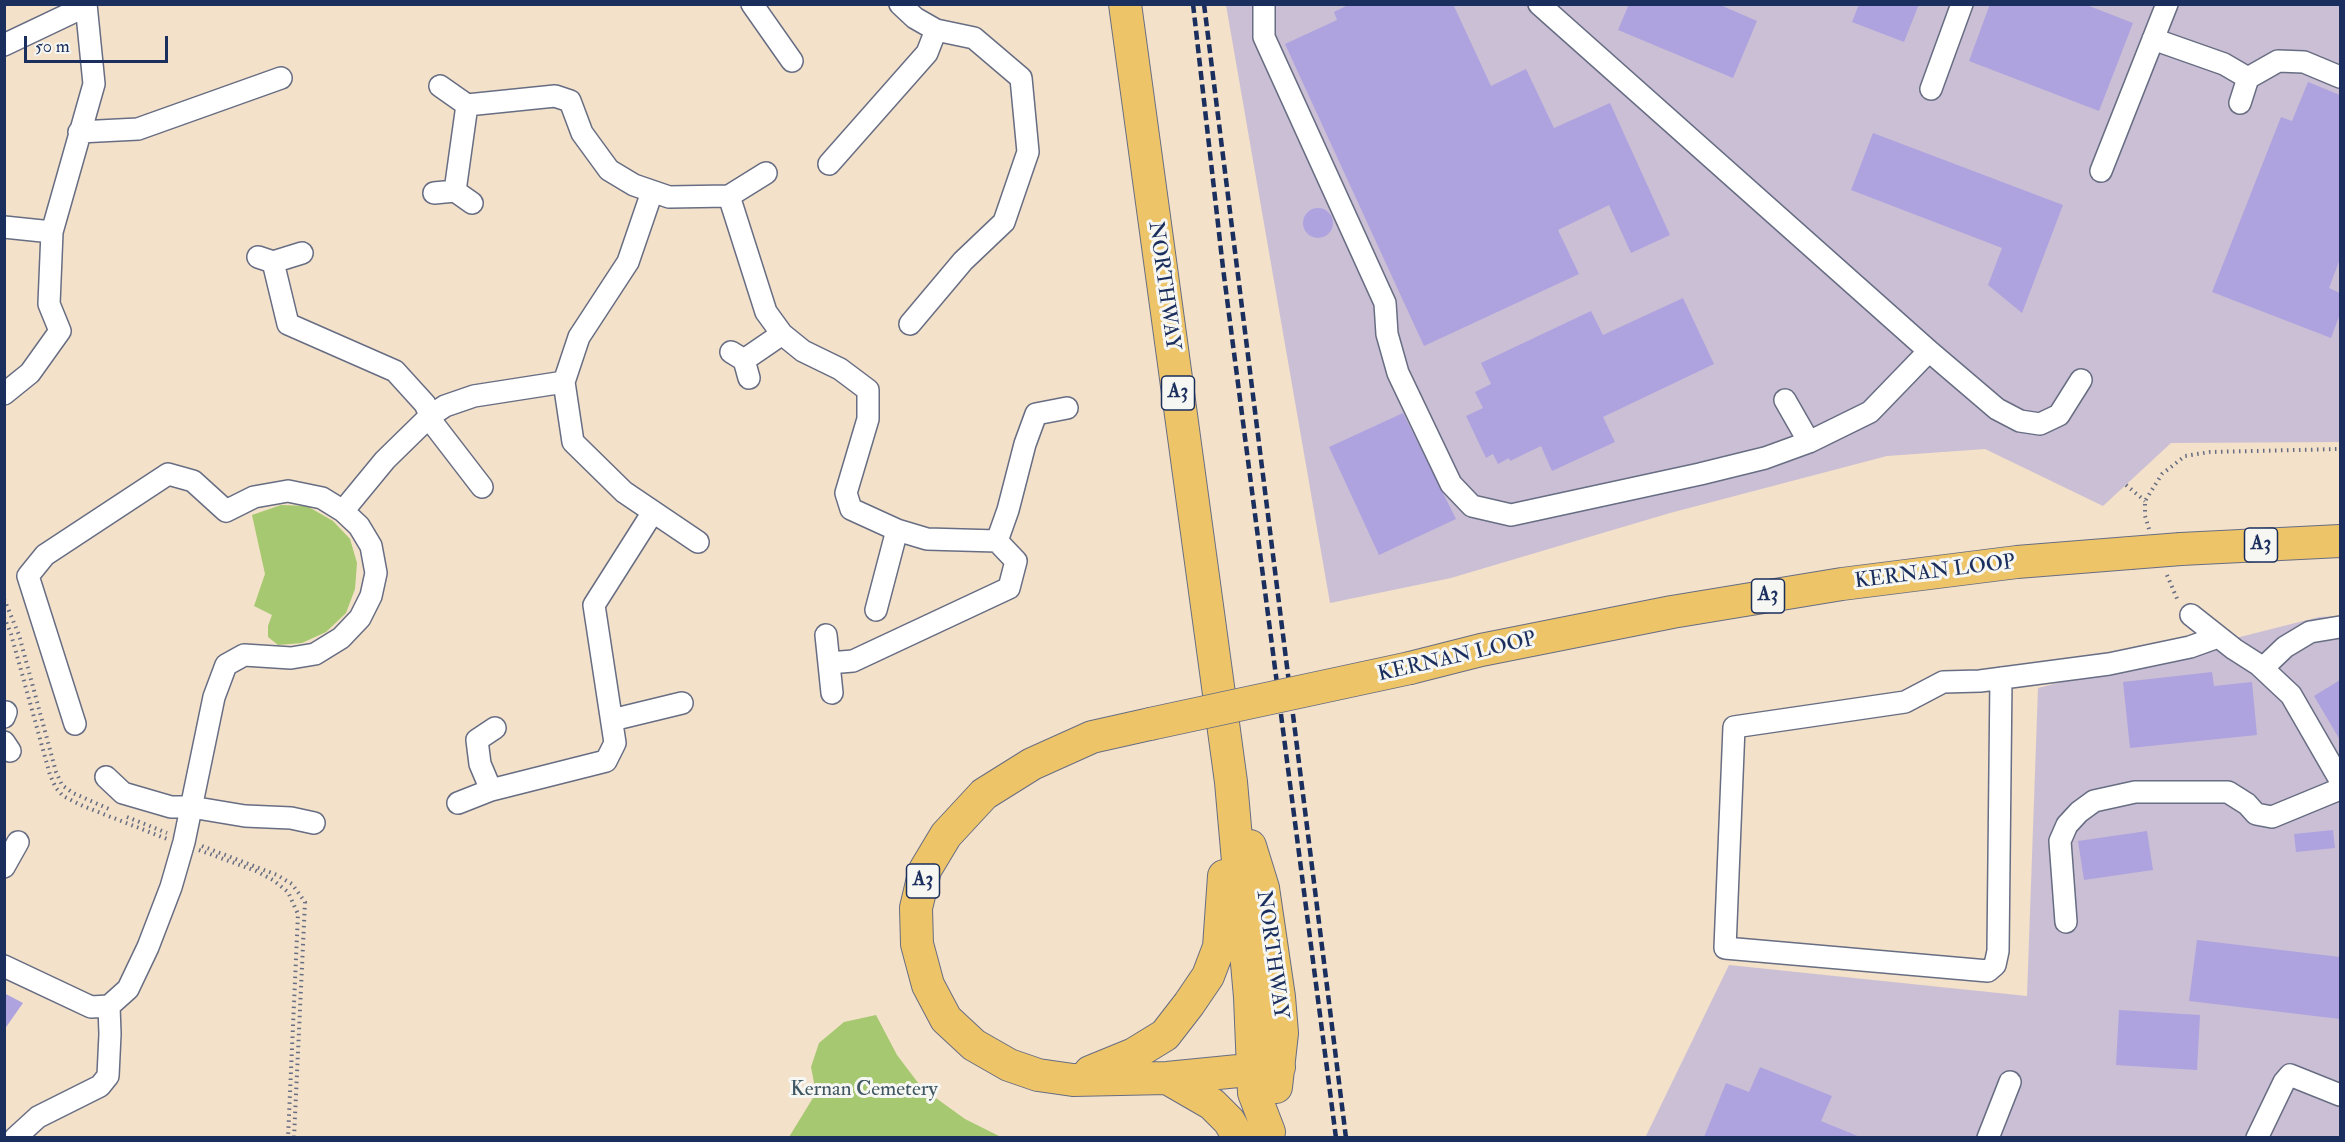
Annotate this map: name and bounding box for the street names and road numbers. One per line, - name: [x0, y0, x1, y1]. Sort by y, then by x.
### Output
- street label: NORTHWAY: [1141, 220, 1185, 352]
- road number: A3: [1162, 376, 1194, 410]
- road number: A3: [2244, 528, 2278, 562]
- street label: KERNAN LOOP: [1853, 551, 2017, 595]
- road number: A3: [1752, 579, 1784, 613]
- street label: KERNAN LOOP: [1376, 628, 1538, 688]
- road number: A3: [906, 864, 940, 898]
- street label: NORTHWAY: [1249, 889, 1293, 1021]

